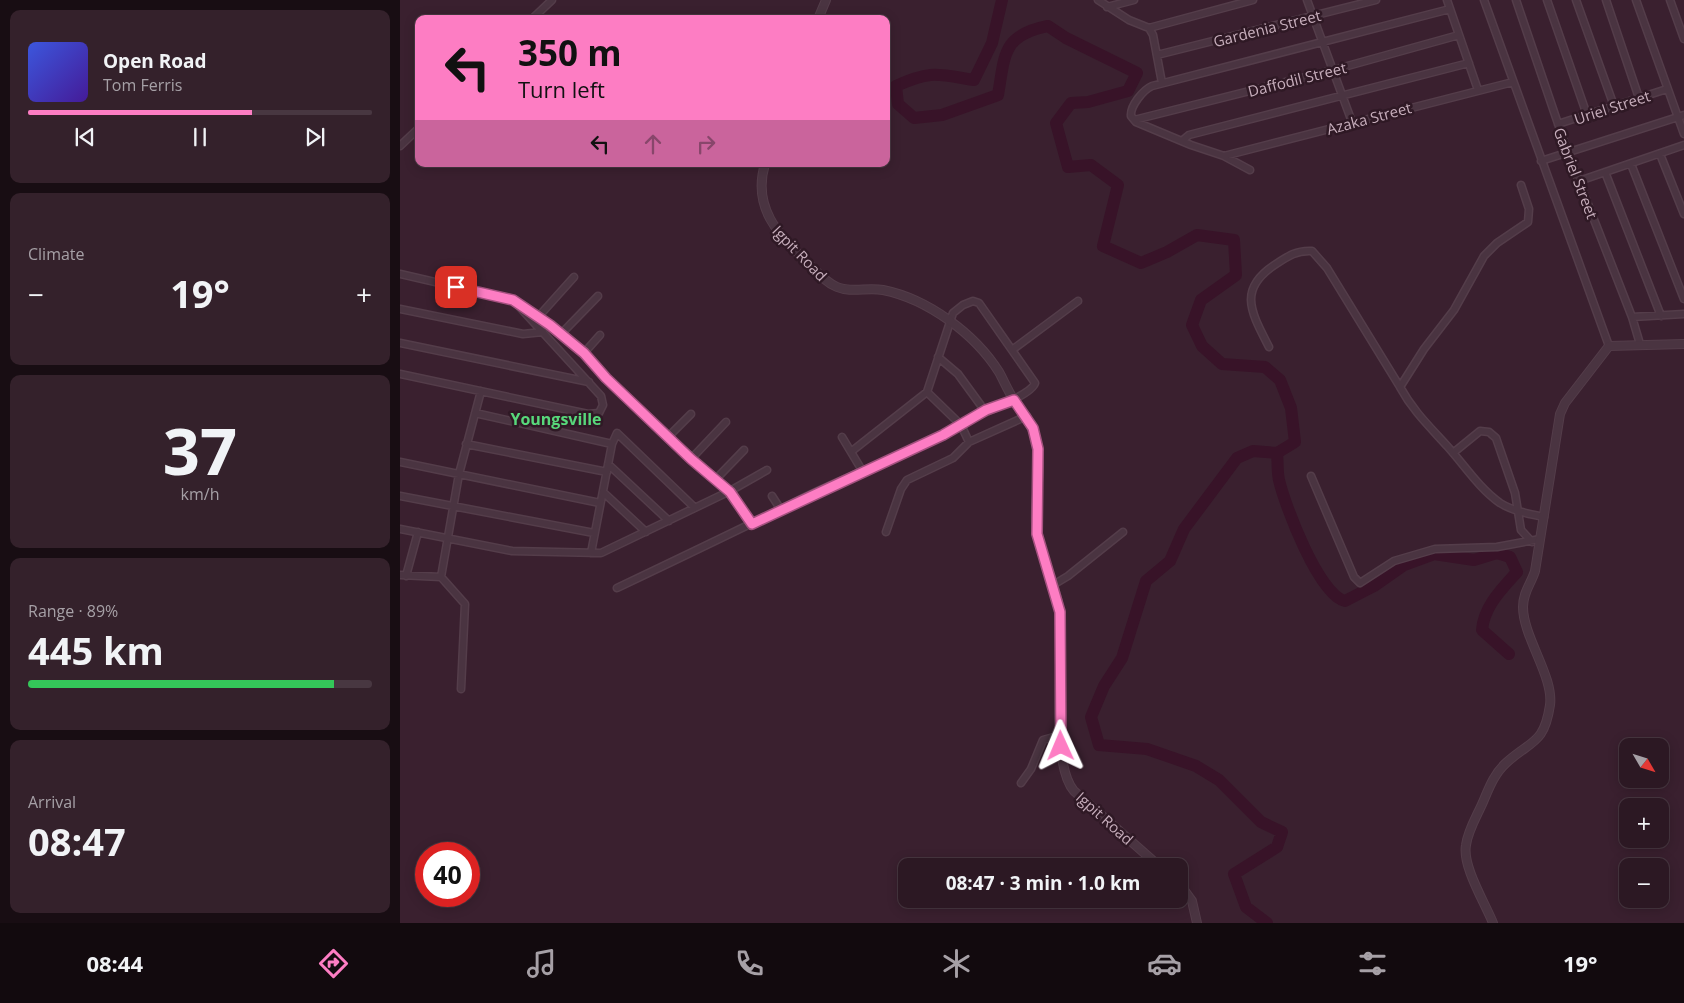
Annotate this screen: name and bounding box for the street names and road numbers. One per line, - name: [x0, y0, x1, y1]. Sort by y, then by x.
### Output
- street label: Gardenia Street: [1211, 5, 1323, 51]
- street label: Daffodil Street: [1246, 57, 1348, 101]
- street label: Uriel Street: [1571, 85, 1653, 129]
- street label: Azaka Street: [1324, 97, 1414, 139]
- street label: Gabriel Street: [1549, 124, 1603, 222]
- street label: Igpit Road: [768, 221, 832, 285]
- street label: Igpit Road: [1072, 787, 1138, 849]

